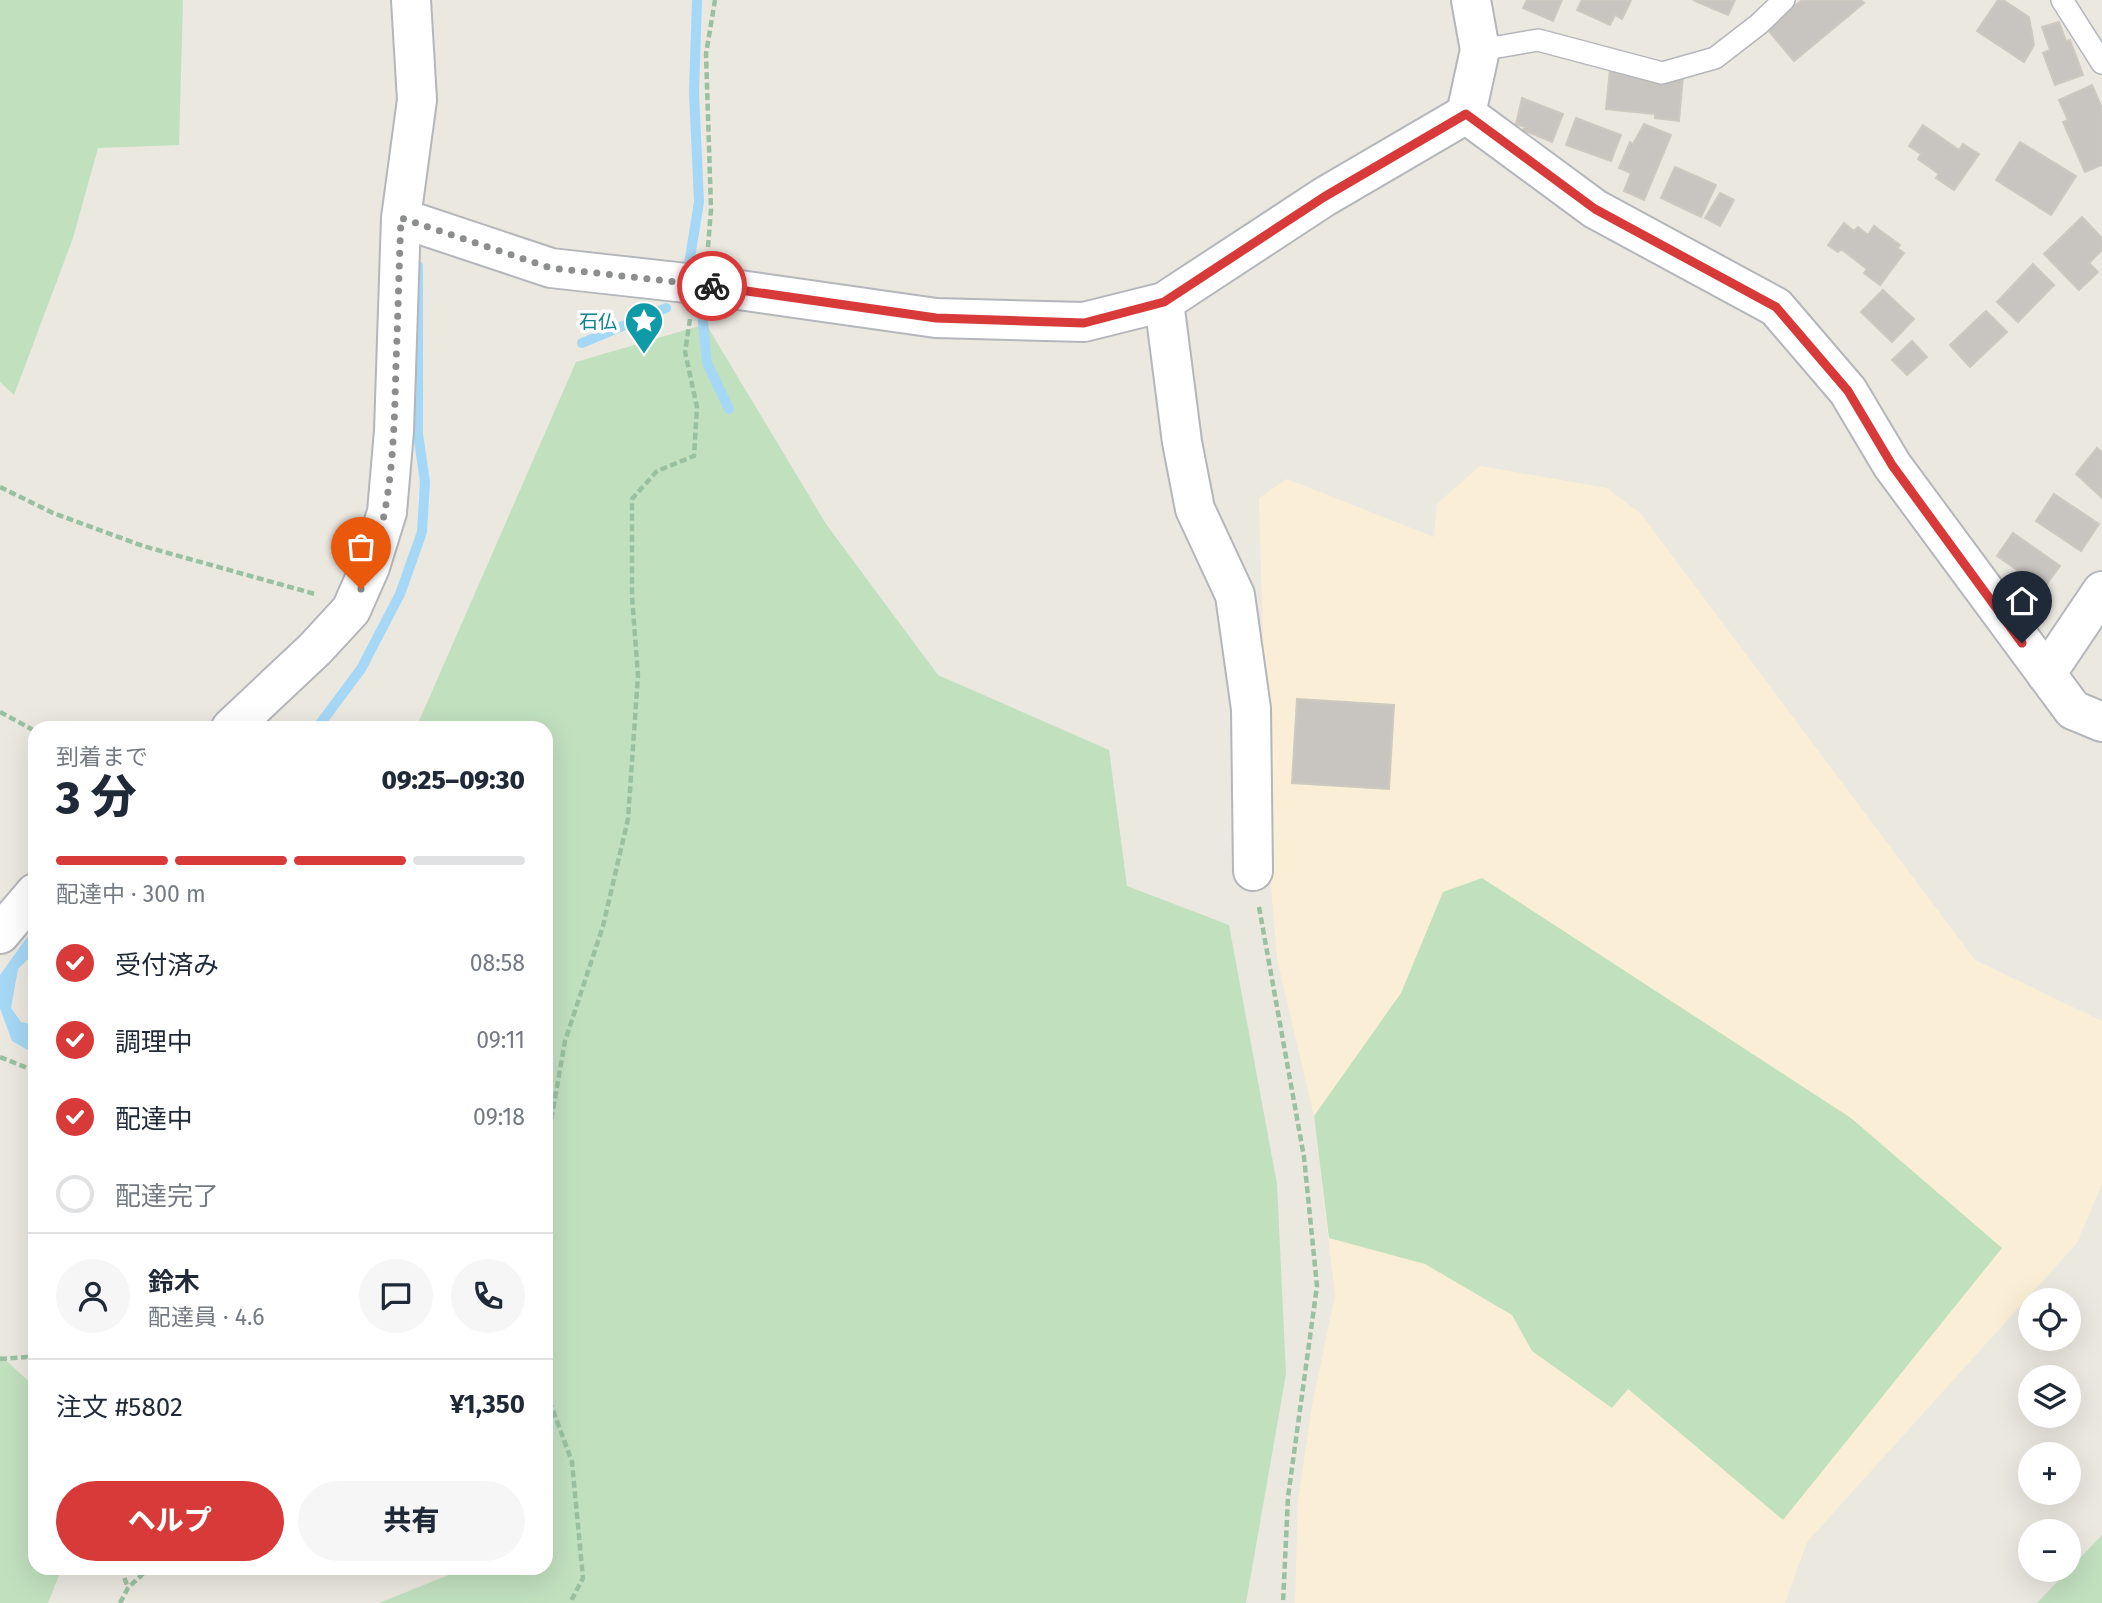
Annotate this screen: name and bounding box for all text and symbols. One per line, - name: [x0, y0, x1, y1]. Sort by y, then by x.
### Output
- courier: [677, 251, 747, 321]
- icon: bike: [693, 267, 731, 305]
- place icon: 石仏: [623, 300, 665, 355]
- place label: 石仏: [579, 310, 617, 333]
- pin: [331, 517, 391, 589]
- icon: bag: [342, 528, 380, 566]
- pin: [1992, 571, 2052, 643]
- icon: home: [2003, 582, 2041, 620]
- text: 到着まで: [56, 743, 148, 771]
- text: 09:25–09:30: [382, 765, 525, 796]
- text: 3 分: [56, 770, 137, 825]
- text: 配達中 · 300 m: [56, 880, 206, 908]
- icon: check: [56, 944, 94, 982]
- text: 08:58: [470, 949, 525, 977]
- text: 受付済み: [115, 950, 219, 981]
- icon: check: [56, 1021, 94, 1059]
- text: 09:11: [476, 1026, 525, 1054]
- text: 調理中: [115, 1027, 193, 1058]
- icon: check: [56, 1098, 94, 1136]
- text: 09:18: [473, 1103, 525, 1131]
- text: 配達中: [115, 1104, 193, 1135]
- text: 配達完了: [115, 1181, 219, 1212]
- button: person: [56, 1259, 130, 1333]
- button: chat: [359, 1259, 433, 1333]
- button: phone: [451, 1259, 525, 1333]
- text: 鈴木: [148, 1267, 200, 1298]
- map controls: [2018, 1288, 2081, 1582]
- button: locate: [2018, 1288, 2081, 1351]
- text: 配達員 · 4.6: [148, 1303, 265, 1331]
- button: layers: [2018, 1365, 2081, 1428]
- text: ¥1,350: [450, 1389, 525, 1420]
- text: 注文 #5802: [56, 1392, 183, 1423]
- button: +: [2018, 1442, 2081, 1505]
- button: ヘルプ: [56, 1481, 284, 1561]
- button: 共有: [298, 1481, 525, 1561]
- button: −: [2018, 1519, 2081, 1582]

